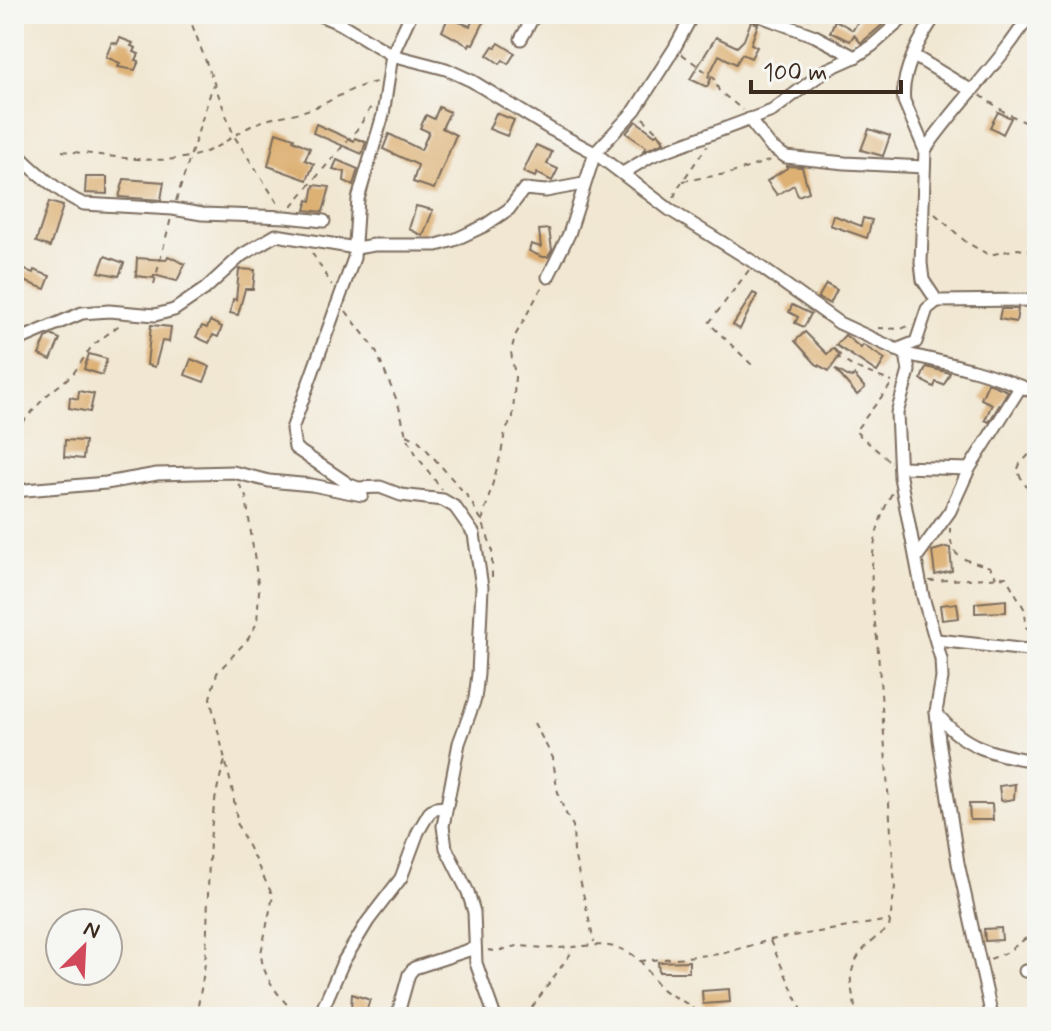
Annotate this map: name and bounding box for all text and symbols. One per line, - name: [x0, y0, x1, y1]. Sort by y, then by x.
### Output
- scale bar: [751, 44, 901, 94]
- text: 100 m: [763, 58, 827, 89]
- north arrow: [44, 907, 124, 987]
- text: N: [79, 915, 104, 946]

